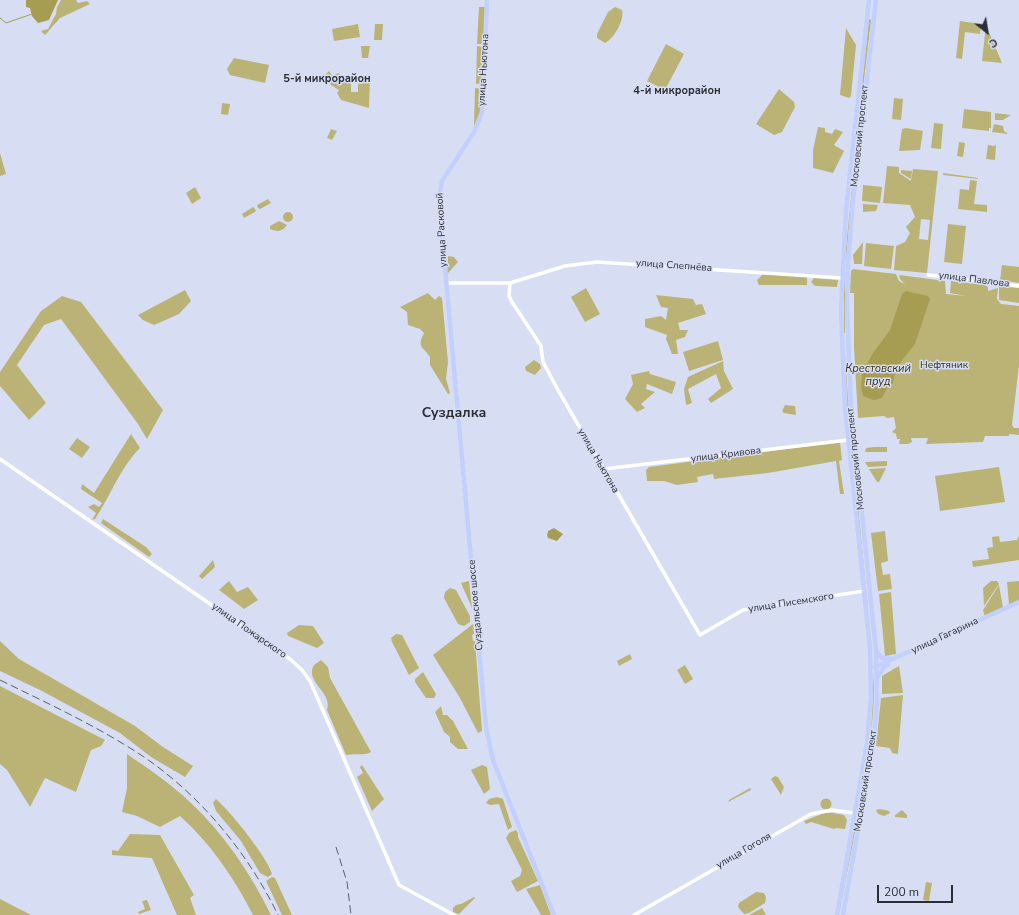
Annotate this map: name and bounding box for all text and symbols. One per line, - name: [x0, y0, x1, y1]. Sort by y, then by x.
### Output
- north arrow: [967, 12, 1007, 52]
- street label: улица Ньютона: [476, 33, 492, 107]
- text: С: [986, 34, 1000, 51]
- district label: 5-й микрорайон: [283, 72, 371, 86]
- district label: 4-й микрорайон: [633, 84, 721, 98]
- street label: Московский проспект: [849, 84, 871, 188]
- street label: улица Расковой: [434, 192, 450, 268]
- street label: улица Слепнёва: [636, 257, 712, 275]
- street label: улица Павлова: [938, 270, 1010, 290]
- park label: Нефтяник: [920, 360, 968, 372]
- water label: Крестовский пруд: [845, 362, 911, 388]
- district label: Суздалка: [422, 406, 486, 422]
- street label: Московский проспект: [845, 407, 867, 511]
- street label: улица Ньютона: [575, 427, 621, 495]
- street label: улица Кривова: [690, 445, 762, 465]
- street label: Суздальское шоссе: [466, 559, 486, 651]
- street label: улица Писемского: [747, 590, 835, 616]
- street label: улица Пожарского: [209, 601, 289, 661]
- street label: улица Гагарина: [910, 615, 980, 657]
- street label: Московский проспект: [852, 729, 880, 833]
- street label: улица Гоголя: [714, 830, 774, 872]
- scale bar: [879, 877, 955, 903]
- text: 200 m: [884, 884, 919, 900]

